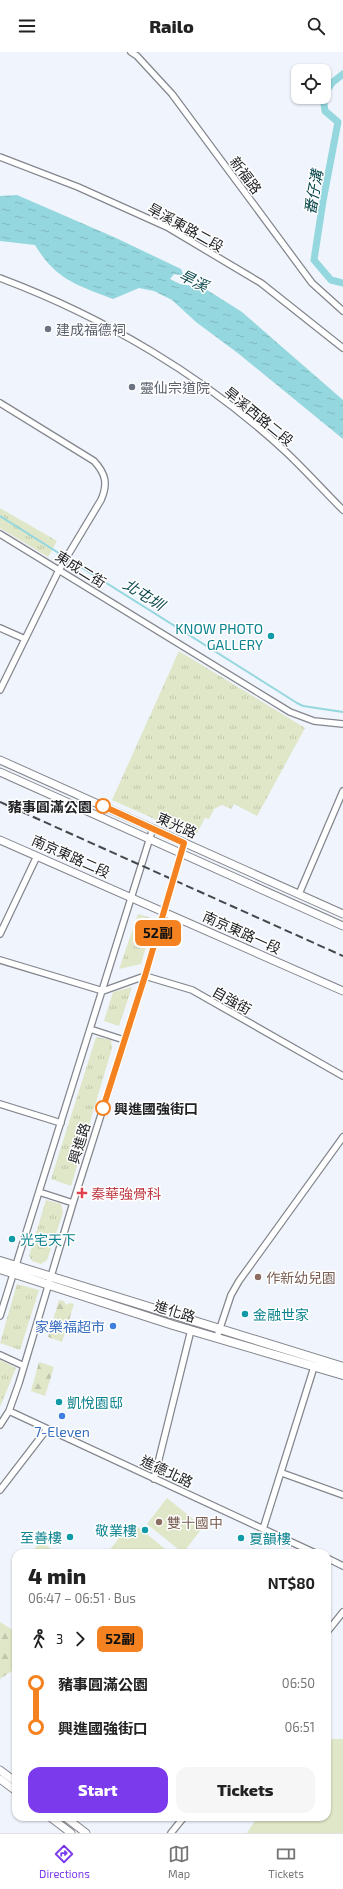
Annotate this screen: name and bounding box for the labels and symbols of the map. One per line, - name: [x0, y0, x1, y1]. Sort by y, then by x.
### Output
- street label: 新福路: [227, 153, 265, 197]
- water label: 番仔溝: [300, 166, 326, 216]
- street label: 旱溪東路二段: [145, 199, 227, 255]
- water label: 旱溪: [177, 265, 213, 296]
- place label: 建成福德祠: [56, 321, 126, 338]
- marker: 建成福德祠: [43, 324, 53, 334]
- place label: 靈仙宗道院: [140, 379, 210, 396]
- marker: 靈仙宗道院: [127, 382, 137, 392]
- street label: 旱溪西路二段: [221, 383, 297, 449]
- street label: 東成二街: [53, 547, 109, 591]
- water label: 北屯圳: [120, 574, 170, 615]
- place label: KNOW PHOTO GALLERY: [175, 620, 263, 653]
- marker: KNOW PHOTO GALLERY: [266, 631, 276, 641]
- place label: 豬事圓滿公園: [8, 798, 92, 815]
- marker: 豬事圓滿公園: [95, 798, 111, 814]
- street label: 東光路: [154, 809, 200, 841]
- street label: 南京東路二段: [29, 831, 113, 881]
- street label: 南京東路一段: [200, 907, 284, 957]
- line badge: 52副: [135, 920, 181, 946]
- street label: 自強街: [210, 982, 254, 1018]
- marker: 興進國強街口: [95, 1100, 111, 1116]
- place label: 興進國強街口: [114, 1100, 198, 1117]
- street label: 興進路: [65, 1120, 93, 1166]
- place label: 秦華強骨科: [91, 1185, 161, 1202]
- marker: 秦華強骨科: [76, 1187, 88, 1199]
- place label: 光宅天下: [20, 1231, 76, 1248]
- marker: 光宅天下: [7, 1234, 17, 1244]
- place label: 作新幼兒園: [266, 1269, 336, 1286]
- marker: 作新幼兒園: [253, 1272, 263, 1282]
- street label: 進化路: [152, 1297, 198, 1325]
- place label: 金融世家: [253, 1306, 309, 1323]
- marker: 金融世家: [240, 1309, 250, 1319]
- place label: 家樂福超市: [35, 1318, 105, 1335]
- marker: 家樂福超市: [108, 1321, 118, 1331]
- place label: 凱悅園邸: [67, 1394, 123, 1411]
- marker: 凱悅園邸: [54, 1397, 64, 1407]
- marker: 7-Eleven: [57, 1411, 67, 1421]
- place label: 7-Eleven: [34, 1423, 90, 1440]
- street label: 進德北路: [138, 1451, 196, 1491]
- place label: 雙十國中: [167, 1514, 223, 1531]
- marker: 雙十國中: [154, 1517, 164, 1527]
- place label: 敬業樓: [95, 1522, 137, 1539]
- marker: 敬業樓: [140, 1525, 150, 1535]
- place label: 至善樓: [20, 1529, 62, 1546]
- place label: 夏韻樓: [249, 1530, 291, 1547]
- marker: 至善樓: [65, 1532, 75, 1542]
- marker: 夏韻樓: [236, 1533, 246, 1543]

